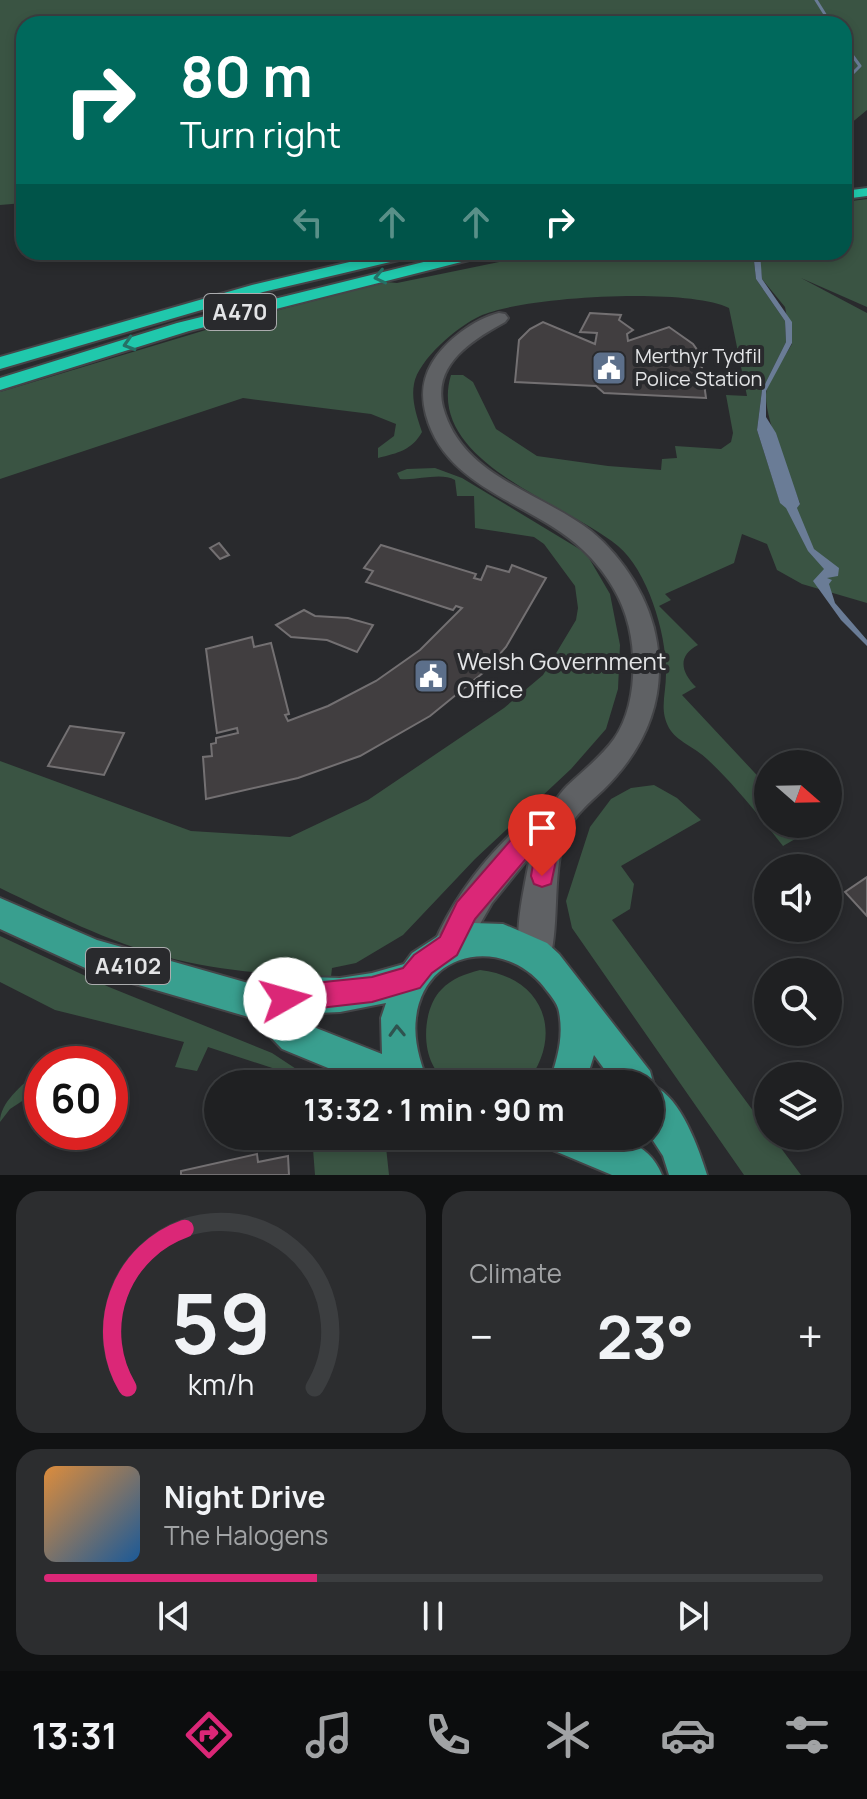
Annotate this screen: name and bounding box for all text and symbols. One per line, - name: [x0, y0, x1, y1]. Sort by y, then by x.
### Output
- text: 80 m: [180, 37, 313, 114]
- icon: right: [48, 48, 152, 152]
- text: Turn right: [180, 110, 341, 159]
- icon: left: [286, 200, 330, 244]
- icon: ahead: [370, 200, 414, 244]
- icon: ahead: [454, 200, 498, 244]
- icon: right: [538, 200, 582, 244]
- one-way arrow: [373, 267, 387, 284]
- road number: A470: [204, 294, 276, 330]
- one-way arrow: [122, 335, 136, 351]
- place label: Merthyr Tydfil Police Station: [635, 342, 762, 392]
- public building icon: Merthyr Tydfil Police Station: [590, 349, 628, 387]
- place label: Welsh Government Office: [457, 644, 666, 705]
- public building icon: Welsh Government Office: [412, 657, 450, 695]
- north arrow: [754, 750, 842, 838]
- map controls: [754, 750, 842, 1150]
- pin: [508, 794, 576, 876]
- icon: arrive: [520, 806, 564, 850]
- button: sound: [754, 854, 842, 942]
- road number: A4102: [86, 948, 170, 984]
- position arrow: [243, 957, 327, 1041]
- button: search: [754, 958, 842, 1046]
- one-way arrow: [389, 1025, 406, 1037]
- speed limit sign: 60: [24, 1046, 128, 1150]
- button: layers: [754, 1062, 842, 1150]
- text: 13:32 · 1 min · 90 m: [304, 1089, 564, 1130]
- text: Climate: [470, 1255, 562, 1291]
- text: 59: [171, 1265, 271, 1379]
- text: 23°: [597, 1295, 694, 1377]
- text: −: [470, 1306, 493, 1366]
- text: +: [798, 1306, 823, 1366]
- text: km/h: [188, 1365, 254, 1404]
- text: Night Drive: [164, 1476, 326, 1517]
- text: The Halogens: [164, 1517, 328, 1553]
- icon: previous: [152, 1594, 196, 1638]
- icon: pause: [411, 1594, 455, 1638]
- icon: next: [671, 1594, 715, 1638]
- icon: directions: [181, 1707, 237, 1763]
- icon: music: [301, 1707, 357, 1763]
- icon: phone: [420, 1707, 476, 1763]
- icon: climate: [540, 1707, 596, 1763]
- icon: car: [660, 1707, 716, 1763]
- icon: filters: [779, 1707, 835, 1763]
- text: 13:31: [32, 1711, 118, 1760]

